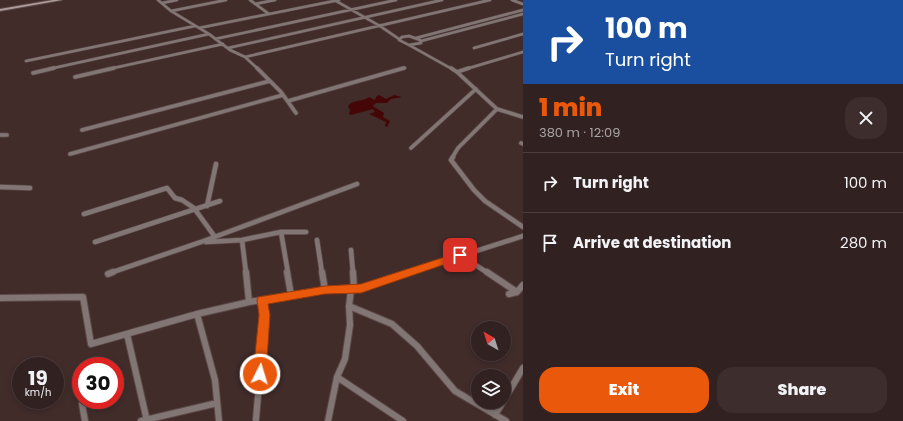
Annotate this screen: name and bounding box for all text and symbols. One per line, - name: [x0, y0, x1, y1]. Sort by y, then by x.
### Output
- text: 100 m: [605, 9, 688, 48]
- icon: right: [539, 16, 591, 68]
- text: Turn right: [605, 47, 691, 72]
- text: 1 min: [539, 91, 602, 124]
- button: close: [845, 97, 887, 139]
- text: 380 m · 12:09: [539, 123, 620, 142]
- icon: right: [539, 172, 561, 194]
- text: Turn right: [573, 172, 649, 193]
- text: 100 m: [844, 172, 887, 193]
- icon: arrive: [539, 232, 561, 254]
- text: Arrive at destination: [573, 232, 731, 253]
- text: 280 m: [840, 232, 887, 253]
- pin: [443, 238, 477, 272]
- icon: arrive: [449, 244, 471, 266]
- north arrow: [471, 321, 511, 361]
- map controls: [471, 321, 511, 409]
- position arrow: [239, 353, 281, 395]
- speed limit sign: 30: [72, 357, 124, 409]
- text: 19: [28, 364, 48, 392]
- button: Exit: [539, 367, 709, 413]
- button: Share: [717, 367, 887, 413]
- button: layers: [471, 369, 511, 409]
- text: km/h: [25, 385, 51, 400]

